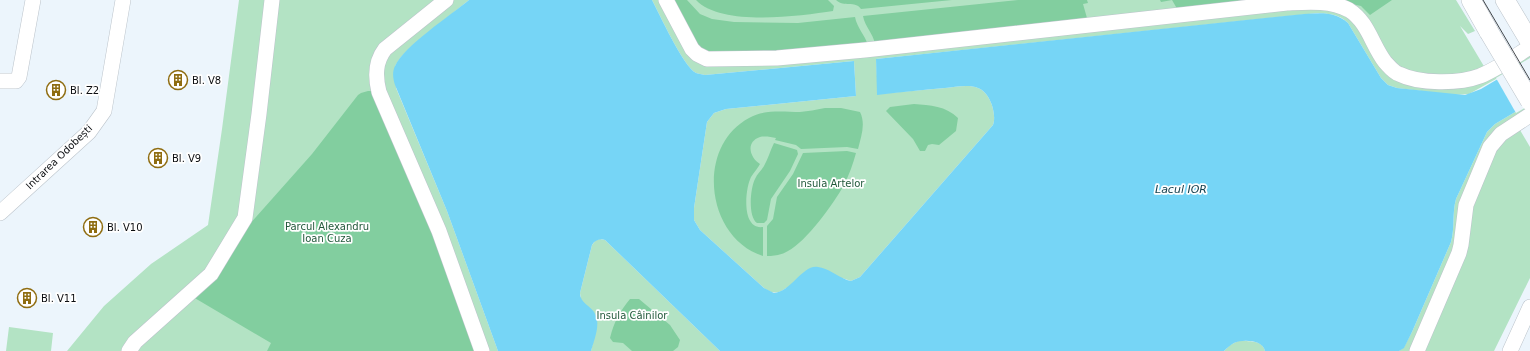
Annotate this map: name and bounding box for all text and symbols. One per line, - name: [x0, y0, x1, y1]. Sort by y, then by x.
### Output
- building icon: Bl. V8: [167, 69, 189, 91]
- place label: Bl. V8: [192, 75, 221, 86]
- building icon: Bl. Z2: [45, 79, 67, 101]
- place label: Bl. Z2: [70, 85, 99, 96]
- street label: Intrarea Odobești: [24, 123, 95, 192]
- building icon: Bl. V9: [147, 147, 169, 169]
- place label: Bl. V9: [172, 153, 201, 164]
- park label: Insula Artelor: [798, 178, 865, 189]
- water label: Lacul IOR: [1155, 183, 1207, 196]
- building icon: Bl. V10: [82, 216, 104, 238]
- park label: Parcul Alexandru Ioan Cuza: [285, 221, 369, 244]
- place label: Bl. V10: [107, 222, 143, 233]
- building icon: Bl. V11: [16, 287, 38, 309]
- place label: Bl. V11: [41, 293, 77, 304]
- park label: Insula Câinilor: [597, 310, 668, 321]

